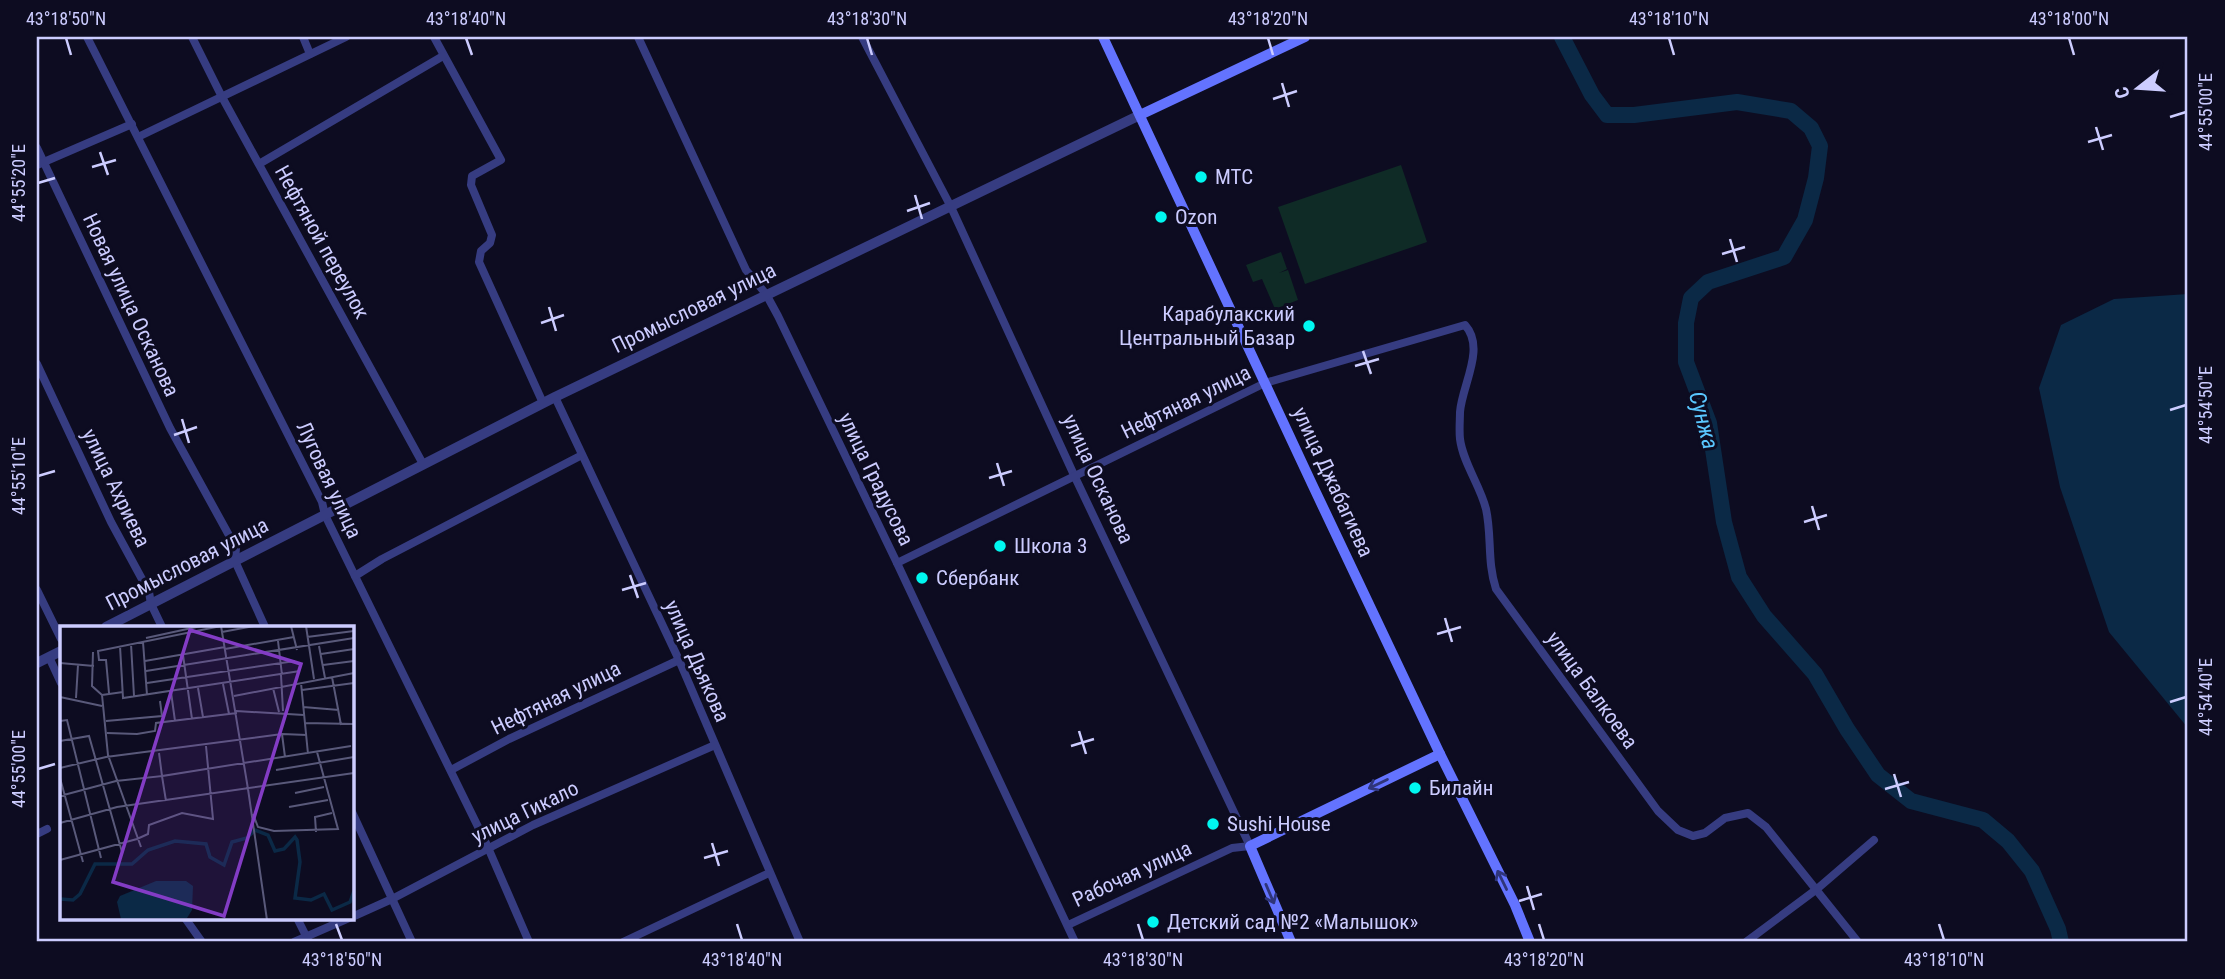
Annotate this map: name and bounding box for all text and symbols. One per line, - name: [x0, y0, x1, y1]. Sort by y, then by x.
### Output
- text: 43°18'50"N: [26, 8, 106, 29]
- text: 43°18'40"N: [426, 8, 506, 29]
- text: 43°18'30"N: [827, 8, 907, 29]
- text: 43°18'20"N: [1228, 8, 1308, 29]
- text: 43°18'10"N: [1629, 8, 1709, 29]
- text: 43°18'00"N: [2029, 8, 2109, 29]
- north arrow: [2102, 52, 2172, 122]
- text: 44°55'00"E: [2195, 73, 2216, 151]
- text: С: [2110, 84, 2135, 101]
- text: 44°55'20"E: [8, 144, 29, 222]
- street label: Нефтяной переулок: [270, 161, 374, 323]
- place label: МТС: [1215, 165, 1253, 189]
- marker: МТС: [1193, 169, 1209, 185]
- place label: Ozon: [1175, 205, 1217, 229]
- marker: Ozon: [1153, 209, 1169, 225]
- street label: Новая улица Осканова: [78, 210, 184, 400]
- street label: Промысловая улица: [608, 258, 780, 358]
- place label: Карабулакский Центральный Базар: [1119, 302, 1295, 350]
- marker: Карабулакский Центральный Базар: [1301, 318, 1317, 334]
- street label: Нефтяная улица: [1117, 360, 1255, 444]
- text: 44°54'50"E: [2195, 366, 2216, 444]
- water label: Сунжа: [1683, 388, 1724, 452]
- street label: улица Джабагиева: [1288, 403, 1378, 561]
- street label: улица Градусова: [833, 409, 919, 549]
- street label: улица Осканова: [1058, 411, 1138, 547]
- street label: Луговая улица: [291, 418, 367, 542]
- street label: улица Ахриева: [77, 425, 155, 551]
- text: 44°55'10"E: [8, 437, 29, 515]
- street label: Промысловая улица: [102, 513, 272, 615]
- place label: Школа 3: [1014, 534, 1087, 558]
- marker: Школа 3: [992, 538, 1008, 554]
- place label: Сбербанк: [936, 566, 1019, 590]
- marker: Сбербанк: [914, 570, 930, 586]
- street label: улица Дьякова: [659, 596, 735, 726]
- inset map: [60, 626, 354, 920]
- street label: улица Балкоева: [1541, 627, 1643, 753]
- street label: Нефтяная улица: [487, 656, 625, 740]
- text: 44°54'40"E: [2195, 658, 2216, 736]
- text: 44°55'00"E: [8, 730, 29, 808]
- street label: улица Гикало: [468, 776, 582, 848]
- place label: Билайн: [1429, 776, 1493, 800]
- one-way arrow: [1368, 777, 1389, 791]
- marker: Билайн: [1407, 780, 1423, 796]
- place label: Sushi House: [1227, 812, 1331, 836]
- marker: Sushi House: [1205, 816, 1221, 832]
- street label: Рабочая улица: [1069, 836, 1195, 912]
- one-way arrow: [1495, 870, 1509, 891]
- one-way arrow: [1265, 883, 1278, 904]
- place label: Детский сад №2 «Малышок»: [1167, 910, 1418, 934]
- marker: Детский сад №2 «Малышок»: [1145, 914, 1161, 930]
- text: 43°18'50"N: [302, 949, 382, 970]
- text: 43°18'40"N: [702, 949, 782, 970]
- text: 43°18'30"N: [1103, 949, 1183, 970]
- text: 43°18'20"N: [1504, 949, 1584, 970]
- text: 43°18'10"N: [1904, 949, 1984, 970]

